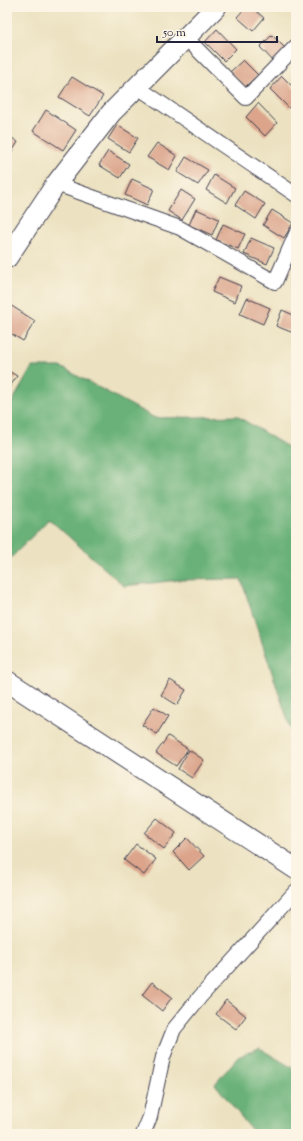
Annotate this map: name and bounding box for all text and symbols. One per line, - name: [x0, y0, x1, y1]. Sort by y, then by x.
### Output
- scale bar: [157, 18, 277, 44]
- text: 50 m: [162, 24, 186, 42]

